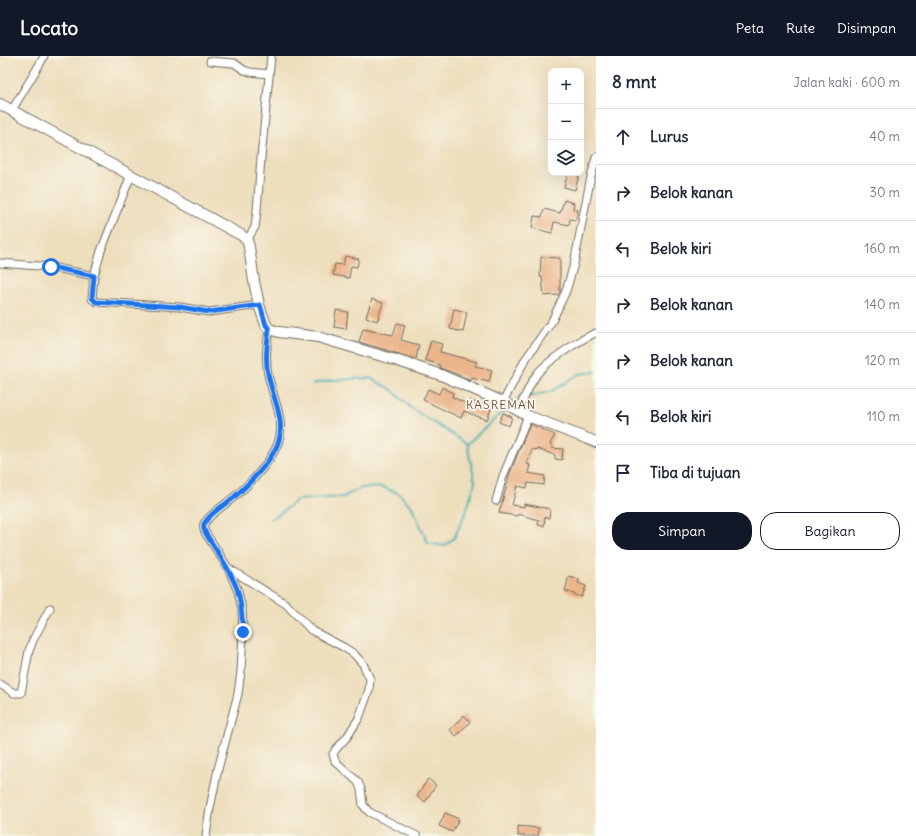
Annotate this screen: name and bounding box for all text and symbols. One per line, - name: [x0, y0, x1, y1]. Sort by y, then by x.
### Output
- text: Locato: [20, 16, 78, 40]
- text: Peta: [736, 19, 764, 37]
- text: Rute: [786, 19, 815, 37]
- text: Disimpan: [837, 19, 896, 37]
- map controls: [548, 68, 584, 176]
- button: +: [548, 68, 584, 104]
- text: 8 mnt: [612, 71, 656, 93]
- text: Jalan kaki · 600 m: [793, 74, 900, 91]
- button: −: [548, 104, 584, 140]
- icon: ahead: [612, 126, 634, 148]
- text: Lurus: [650, 127, 688, 146]
- text: 40 m: [869, 128, 900, 145]
- button: layers: [548, 140, 584, 176]
- icon: right: [612, 182, 634, 204]
- text: Belok kanan: [650, 183, 733, 202]
- text: 30 m: [870, 184, 900, 201]
- icon: left: [612, 238, 634, 260]
- text: Belok kiri: [650, 239, 711, 258]
- text: 160 m: [864, 240, 900, 257]
- route start: [42, 258, 60, 276]
- icon: right: [612, 294, 634, 316]
- text: Belok kanan: [650, 295, 733, 314]
- text: 140 m: [864, 296, 900, 313]
- icon: right: [612, 350, 634, 372]
- text: Belok kanan: [650, 351, 733, 370]
- text: 120 m: [865, 352, 900, 369]
- district label: KASREMAN: [466, 397, 536, 412]
- icon: left: [612, 406, 634, 428]
- text: Belok kiri: [650, 407, 711, 426]
- text: 110 m: [867, 408, 900, 425]
- icon: arrive: [612, 462, 634, 484]
- text: Tiba di tujuan: [650, 463, 740, 482]
- button: Simpan: [612, 512, 752, 550]
- button: Bagikan: [760, 512, 900, 550]
- route end: [234, 623, 252, 641]

